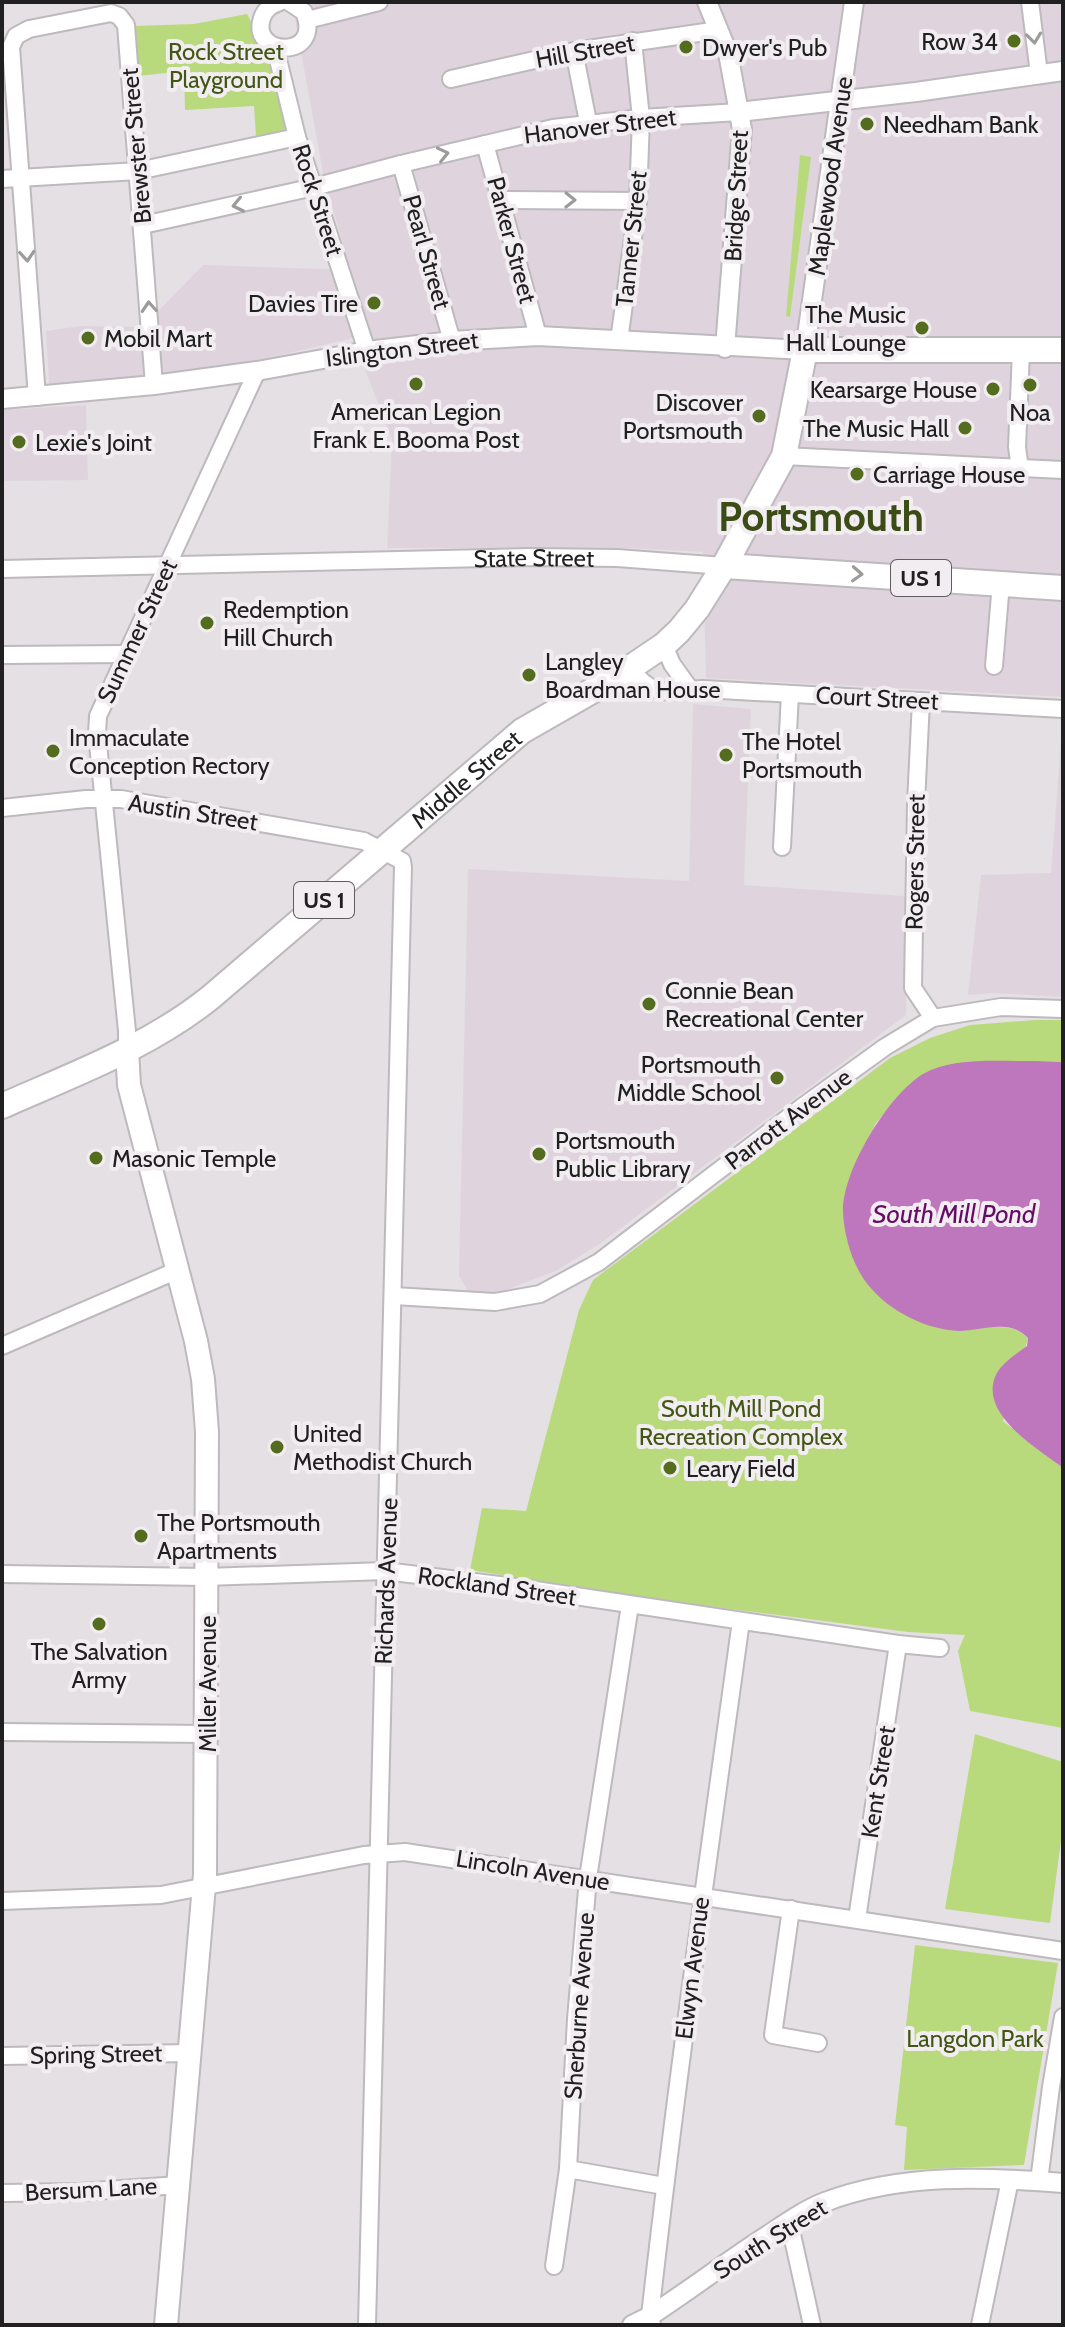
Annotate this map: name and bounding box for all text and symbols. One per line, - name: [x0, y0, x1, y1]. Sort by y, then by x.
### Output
- place label: Row 34: [921, 27, 998, 56]
- street label: Hill Street: [533, 28, 637, 74]
- marker: Row 34: [1005, 32, 1023, 50]
- one-way arrow: [1026, 32, 1043, 45]
- place label: Dwyer's Pub: [702, 33, 827, 62]
- park label: Rock Street Playground: [168, 37, 284, 94]
- marker: Dwyer's Pub: [677, 38, 695, 56]
- street label: Brewster Street: [115, 67, 157, 225]
- street label: Maplewood Avenue: [802, 75, 858, 277]
- street label: Hanover Street: [522, 102, 678, 150]
- place label: Needham Bank: [883, 110, 1039, 139]
- marker: Needham Bank: [858, 115, 876, 133]
- street label: Bridge Street: [718, 130, 754, 262]
- street label: Rock Street: [286, 140, 350, 260]
- one-way arrow: [435, 146, 449, 163]
- street label: Tanner Street: [609, 170, 653, 308]
- street label: Parker Street: [481, 174, 543, 306]
- street label: Pearl Street: [397, 191, 457, 313]
- one-way arrow: [564, 191, 577, 209]
- one-way arrow: [232, 196, 246, 213]
- one-way arrow: [18, 250, 35, 263]
- place label: Davies Tire: [248, 289, 358, 318]
- marker: Davies Tire: [365, 294, 383, 312]
- one-way arrow: [141, 300, 158, 313]
- place label: The Music Hall Lounge: [786, 300, 906, 357]
- marker: The Music Hall Lounge: [913, 319, 931, 337]
- place label: Mobil Mart: [104, 324, 212, 353]
- street label: Islington Street: [324, 325, 480, 373]
- marker: Mobil Mart: [79, 329, 97, 347]
- marker: American Legion Frank E. Booma Post: [407, 375, 425, 393]
- place label: Kearsarge House: [810, 375, 977, 404]
- marker: Noa: [1021, 376, 1039, 394]
- marker: Kearsarge House: [984, 380, 1002, 398]
- place label: Discover Portsmouth: [623, 388, 743, 445]
- place label: American Legion Frank E. Booma Post: [312, 397, 520, 454]
- place label: Noa: [1009, 398, 1051, 427]
- marker: Discover Portsmouth: [750, 407, 768, 425]
- place label: The Music Hall: [803, 414, 949, 443]
- marker: The Music Hall: [956, 419, 974, 437]
- place label: Lexie's Joint: [35, 428, 152, 457]
- marker: Lexie's Joint: [10, 433, 28, 451]
- place label: Carriage House: [873, 460, 1025, 489]
- marker: Carriage House: [848, 465, 866, 483]
- district label: Portsmouth: [718, 492, 924, 541]
- street label: State Street: [473, 542, 594, 573]
- street label: Summer Street: [91, 554, 183, 708]
- road number: US 1: [891, 560, 951, 596]
- one-way arrow: [851, 565, 864, 582]
- place label: Redemption Hill Church: [223, 595, 349, 652]
- marker: Redemption Hill Church: [198, 614, 216, 632]
- place label: Langley Boardman House: [545, 647, 721, 704]
- marker: Langley Boardman House: [520, 666, 538, 684]
- street label: Court Street: [815, 680, 939, 716]
- place label: Immaculate Conception Rectory: [69, 723, 270, 780]
- street label: Middle Street: [405, 724, 527, 834]
- place label: The Hotel Portsmouth: [742, 727, 862, 784]
- marker: Immaculate Conception Rectory: [44, 742, 62, 760]
- marker: The Hotel Portsmouth: [717, 746, 735, 764]
- street label: Austin Street: [126, 787, 260, 837]
- street label: Rogers Street: [899, 794, 931, 930]
- road number: US 1: [294, 882, 354, 918]
- place label: Connie Bean Recreational Center: [665, 976, 864, 1033]
- marker: Connie Bean Recreational Center: [640, 995, 658, 1013]
- place label: Portsmouth Middle School: [617, 1050, 761, 1107]
- street label: Parrott Avenue: [719, 1062, 857, 1176]
- marker: Portsmouth Middle School: [768, 1069, 786, 1087]
- place label: Portsmouth Public Library: [555, 1126, 691, 1183]
- place label: Masonic Temple: [112, 1144, 276, 1173]
- marker: Portsmouth Public Library: [530, 1145, 548, 1163]
- marker: Masonic Temple: [87, 1149, 105, 1167]
- water label: South Mill Pond: [873, 1198, 1037, 1230]
- park label: South Mill Pond Recreation Complex: [639, 1394, 844, 1451]
- place label: United Methodist Church: [293, 1419, 472, 1476]
- marker: United Methodist Church: [268, 1438, 286, 1456]
- place label: Leary Field: [686, 1454, 795, 1483]
- marker: Leary Field: [661, 1459, 679, 1477]
- street label: Richards Avenue: [369, 1497, 403, 1665]
- place label: The Portsmouth Apartments: [157, 1508, 321, 1565]
- marker: The Portsmouth Apartments: [132, 1527, 150, 1545]
- street label: Rockland Street: [416, 1561, 578, 1611]
- marker: The Salvation Army: [90, 1615, 108, 1633]
- street label: Miller Avenue: [193, 1616, 222, 1752]
- place label: The Salvation Army: [30, 1637, 168, 1694]
- street label: Kent Street: [855, 1724, 901, 1840]
- street label: Lincoln Avenue: [454, 1844, 612, 1896]
- street label: Elwyn Avenue: [669, 1895, 715, 2041]
- street label: Sherburne Avenue: [558, 1911, 600, 2101]
- park label: Langdon Park: [906, 2024, 1044, 2053]
- street label: Spring Street: [30, 2038, 162, 2070]
- street label: Bersum Lane: [24, 2171, 158, 2207]
- street label: South Street: [708, 2193, 832, 2285]

